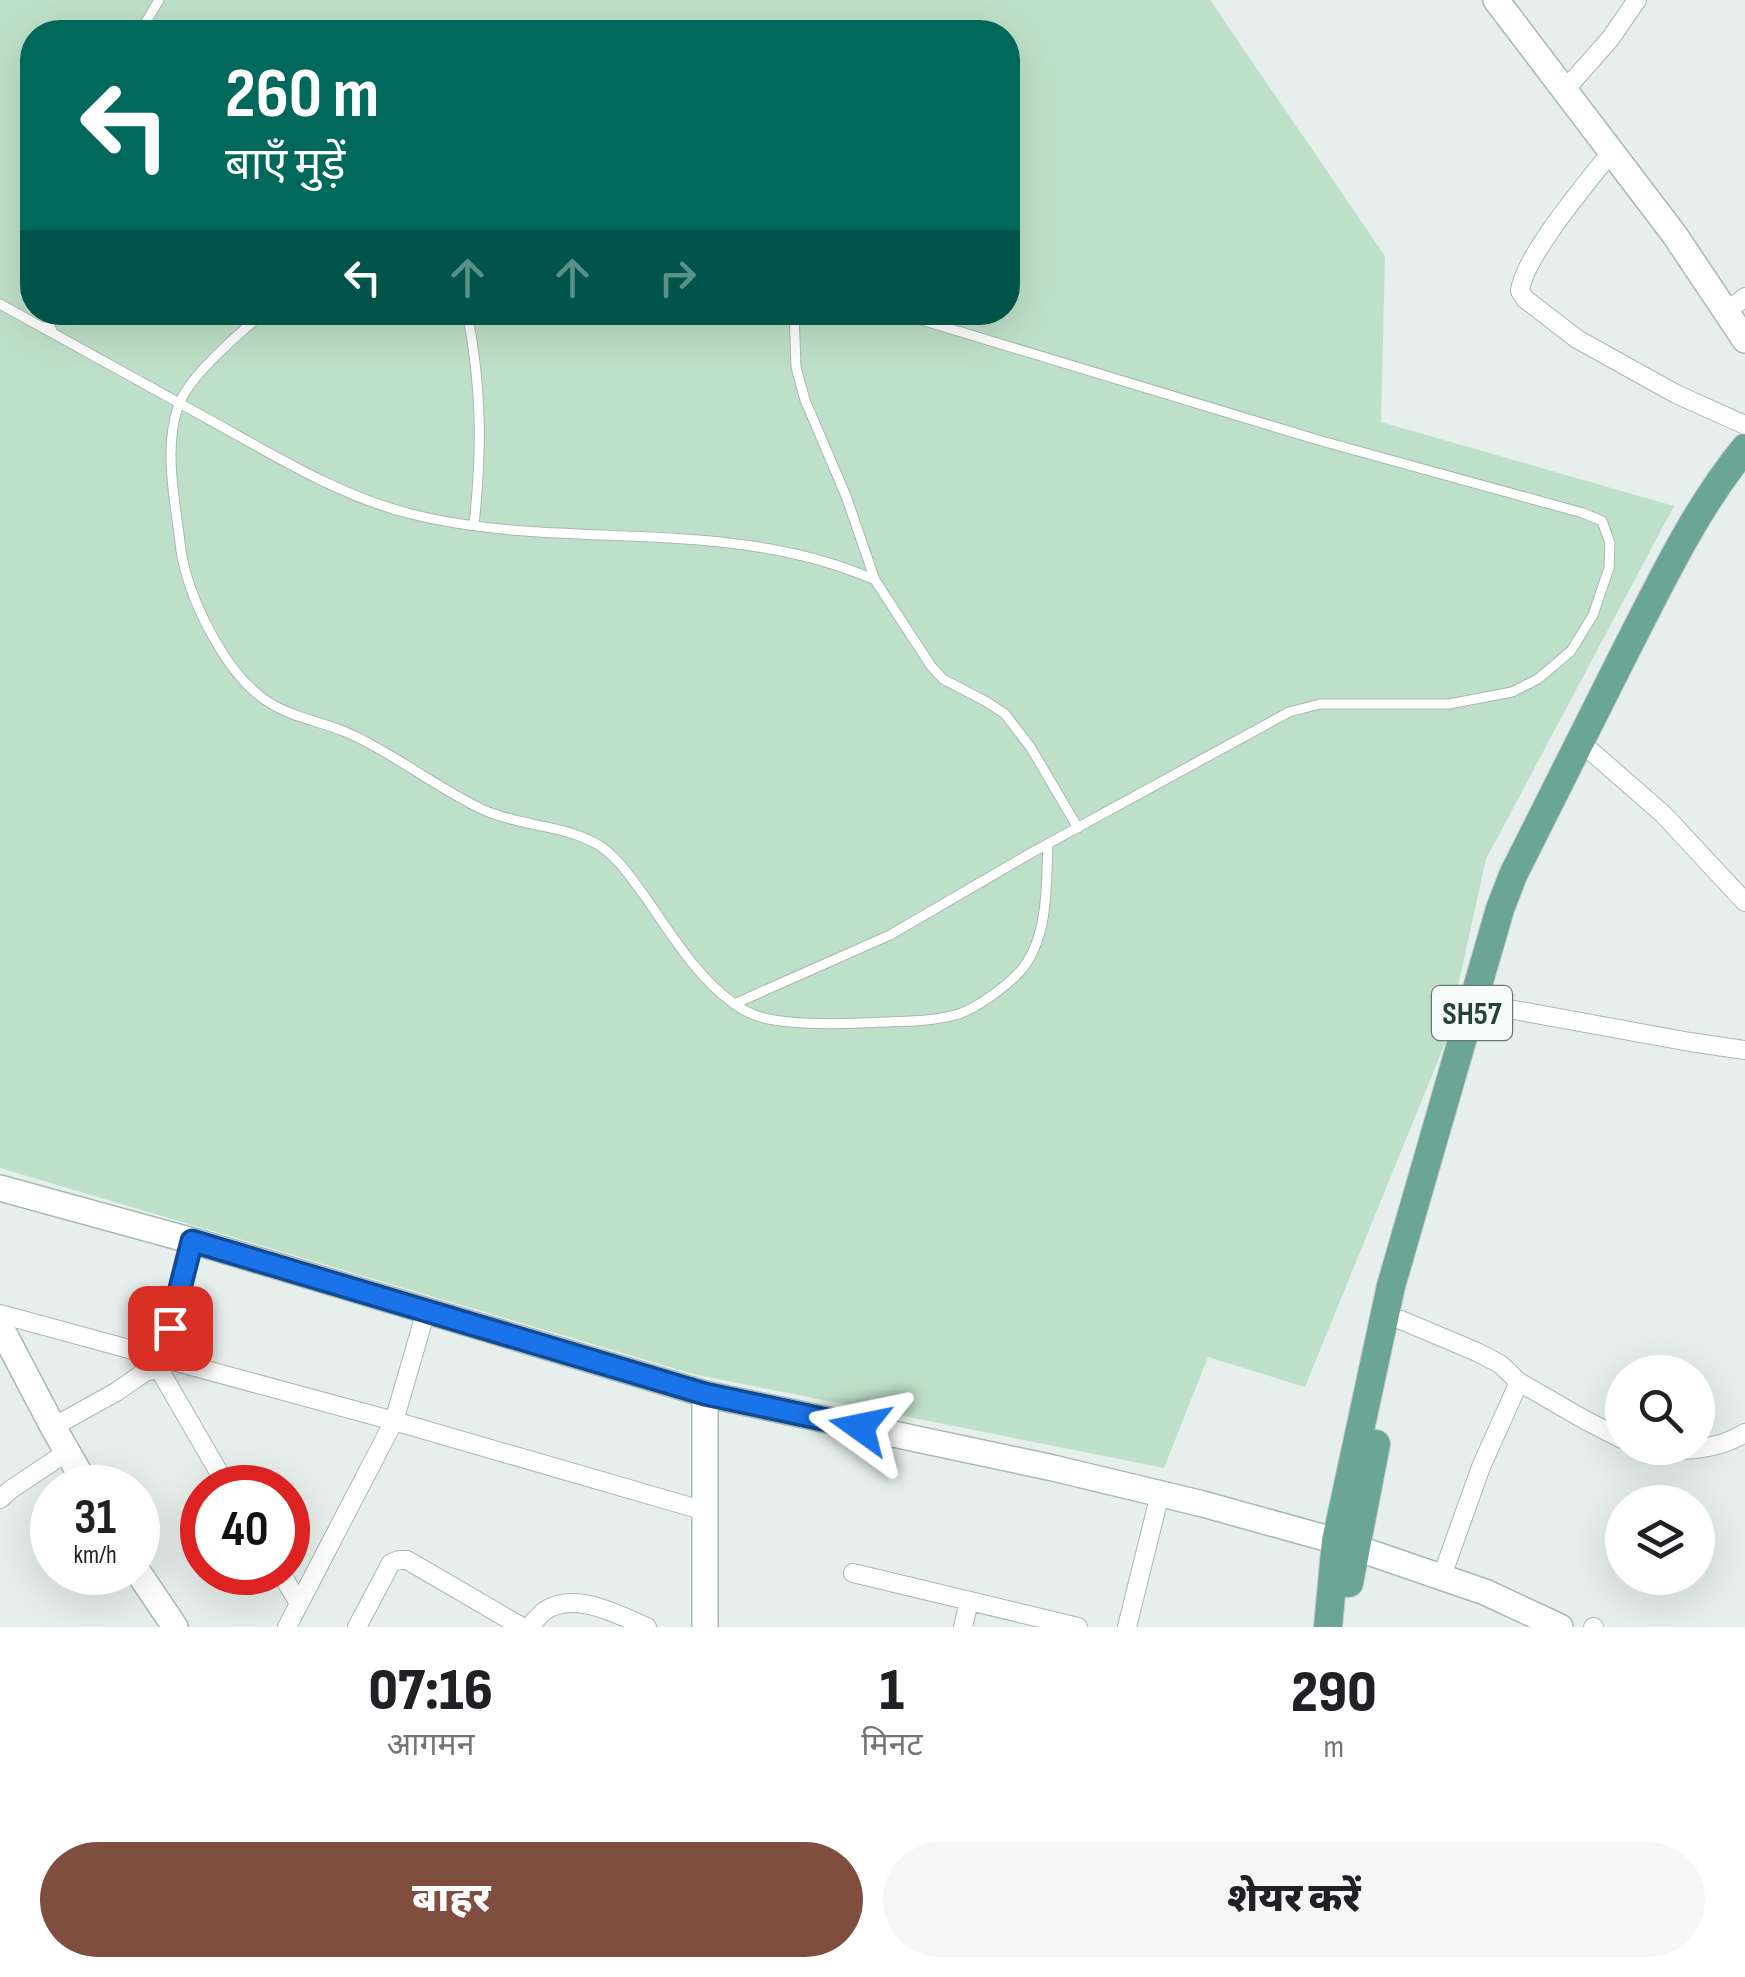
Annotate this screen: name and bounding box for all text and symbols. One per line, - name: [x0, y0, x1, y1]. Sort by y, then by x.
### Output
- text: 260 m: [225, 53, 379, 137]
- icon: left: [60, 60, 190, 190]
- text: बाएँ मुड़ें: [225, 138, 345, 193]
- icon: left: [335, 250, 390, 305]
- icon: ahead: [440, 250, 495, 305]
- icon: ahead: [545, 250, 600, 305]
- icon: right: [650, 250, 705, 305]
- road number: SH57: [1432, 986, 1512, 1040]
- pin: [128, 1286, 213, 1371]
- icon: arrive: [143, 1301, 198, 1356]
- map controls: [1605, 1355, 1715, 1595]
- button: search: [1605, 1355, 1715, 1465]
- position arrow: [808, 1375, 912, 1479]
- speed limit sign: 40: [180, 1465, 310, 1595]
- button: layers: [1605, 1485, 1715, 1595]
- text: 31: [74, 1488, 116, 1548]
- text: km/h: [73, 1540, 117, 1571]
- text: 07:16: [368, 1655, 493, 1727]
- text: 1: [880, 1655, 904, 1727]
- text: 290: [1291, 1657, 1377, 1729]
- text: आगमन: [387, 1726, 474, 1765]
- text: मिनट: [861, 1726, 923, 1765]
- text: m: [1323, 1728, 1344, 1767]
- button: बाहर: [40, 1842, 863, 1957]
- button: शेयर करें: [883, 1842, 1705, 1957]

